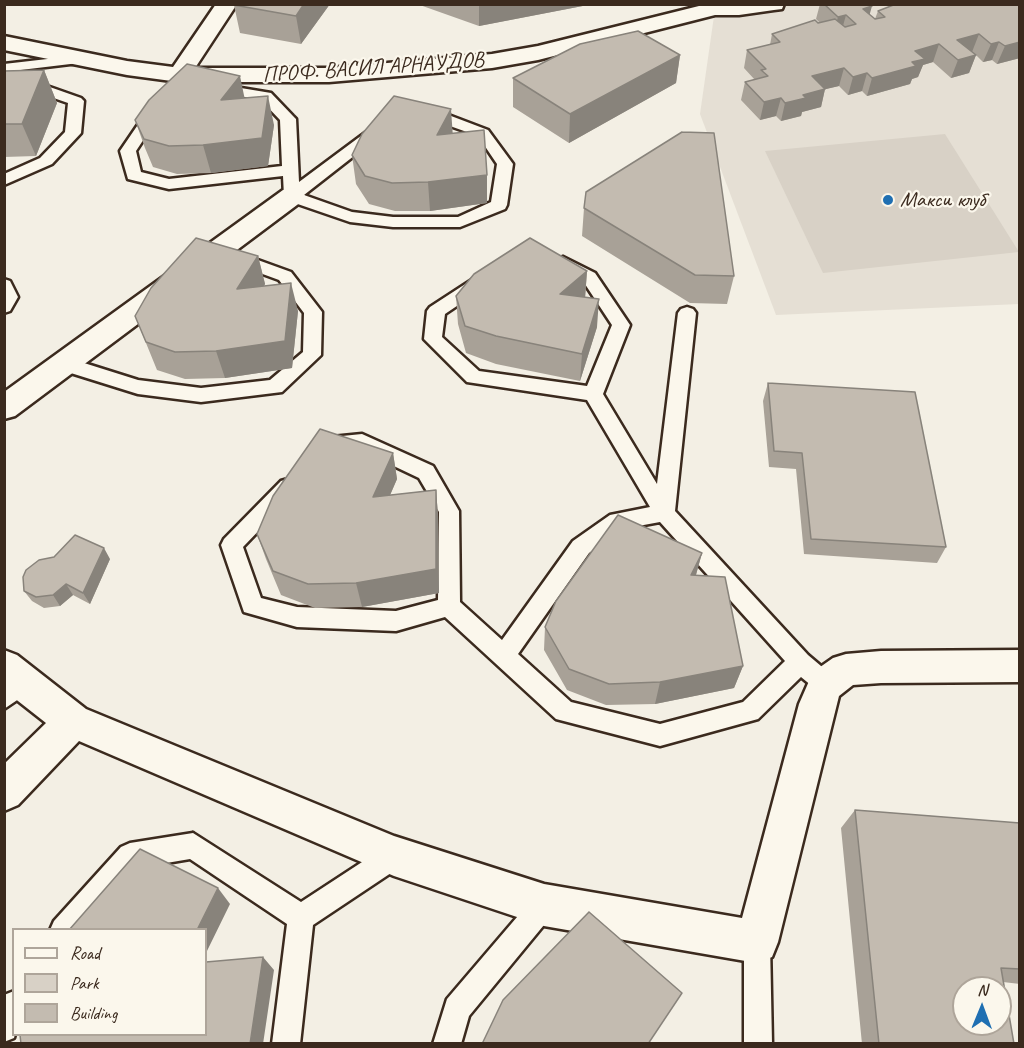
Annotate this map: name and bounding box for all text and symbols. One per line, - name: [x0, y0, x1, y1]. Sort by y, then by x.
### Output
- street label: ПРОФ. ВАСИЛ АРНАУДОВ: [262, 47, 484, 89]
- place label: Макси клуб: [900, 187, 985, 213]
- marker: Макси клуб: [881, 193, 895, 207]
- legend: [12, 928, 207, 1036]
- text: Road: [70, 942, 100, 964]
- text: Park: [70, 972, 99, 994]
- north arrow: [952, 976, 1012, 1036]
- text: N: [977, 980, 987, 1000]
- text: Building: [70, 1002, 117, 1024]

